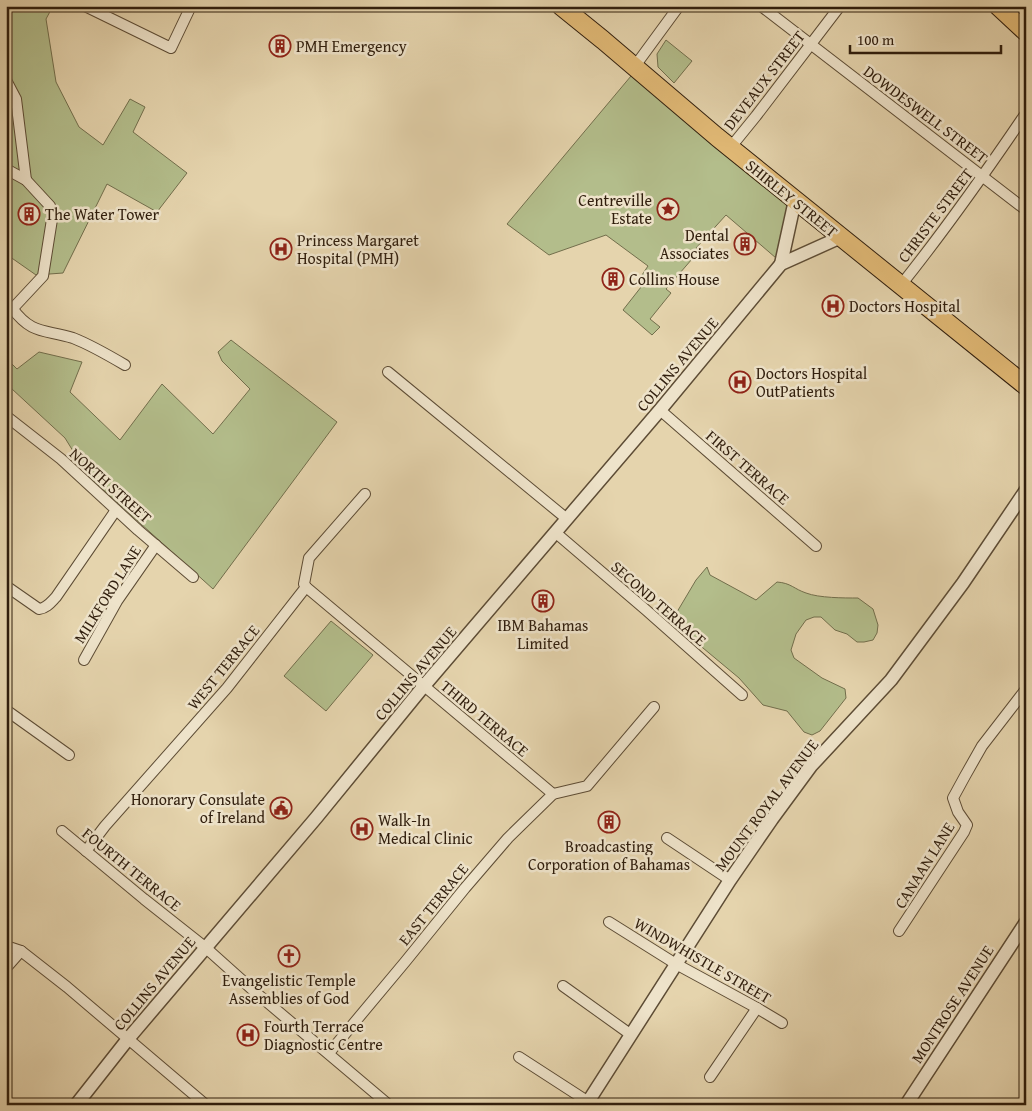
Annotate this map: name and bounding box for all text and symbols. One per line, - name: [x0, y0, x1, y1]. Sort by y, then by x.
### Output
- scale bar: [850, 22, 1001, 54]
- street label: DEVEAUX STREET: [717, 25, 811, 135]
- text: 100 m: [857, 29, 895, 50]
- building icon: PMH Emergency: [268, 34, 292, 58]
- place label: PMH Emergency: [296, 34, 407, 58]
- street label: DOWDESWELL STREET: [859, 59, 993, 169]
- street label: SHIRLEY STREET: [741, 153, 843, 243]
- street label: CHRISTE STREET: [891, 163, 979, 267]
- place label: Centreville Estate: [578, 188, 652, 230]
- place icon: Centreville Estate: [656, 197, 680, 221]
- building icon: The Water Tower: [17, 202, 41, 226]
- place label: The Water Tower: [45, 202, 160, 226]
- place label: Dental Associates: [660, 223, 730, 265]
- place label: Princess Margaret Hospital (PMH): [297, 228, 419, 270]
- building icon: Dental Associates: [733, 232, 757, 256]
- hospital icon: Princess Margaret Hospital (PMH): [269, 237, 293, 261]
- building icon: Collins House: [601, 267, 625, 291]
- place label: Collins House: [629, 267, 720, 291]
- hospital icon: Doctors Hospital: [821, 294, 845, 318]
- place label: Doctors Hospital: [849, 294, 961, 318]
- street label: COLLINS AVENUE: [630, 312, 724, 416]
- place label: Doctors Hospital OutPatients: [756, 361, 868, 403]
- hospital icon: Doctors Hospital OutPatients: [728, 370, 752, 394]
- street label: FIRST TERRACE: [701, 424, 795, 510]
- street label: NORTH STREET: [65, 442, 157, 529]
- street label: MILKFORD LANE: [67, 540, 147, 648]
- street label: SECOND TERRACE: [606, 555, 712, 651]
- building icon: IBM Bahamas Limited: [531, 589, 555, 613]
- place label: IBM Bahamas Limited: [498, 613, 588, 655]
- street label: WEST TERRACE: [181, 619, 265, 715]
- street label: COLLINS AVENUE: [368, 621, 462, 725]
- street label: THIRD TERRACE: [436, 674, 534, 762]
- street label: MOUNT ROYAL AVENUE: [708, 734, 824, 876]
- place label: Honorary Consulate of Ireland: [131, 787, 265, 829]
- public building icon: Honorary Consulate of Ireland: [269, 796, 293, 820]
- place label: Walk-In Medical Clinic: [378, 808, 473, 850]
- building icon: Broadcasting Corporation of Bahamas: [597, 810, 621, 834]
- hospital icon: Walk-In Medical Clinic: [350, 817, 374, 841]
- street label: CANAAN LANE: [888, 817, 960, 913]
- street label: FOURTH TERRACE: [77, 821, 187, 917]
- place label: Broadcasting Corporation of Bahamas: [528, 834, 690, 876]
- street label: EAST TERRACE: [392, 858, 474, 950]
- street label: WINDWHISTLE STREET: [630, 911, 776, 1009]
- street label: COLLINS AVENUE: [107, 931, 201, 1035]
- street label: MONTROSE AVENUE: [905, 940, 999, 1068]
- church icon: Evangelistic Temple Assemblies of God: [277, 944, 301, 968]
- place label: Evangelistic Temple Assemblies of God: [222, 968, 356, 1010]
- place label: Fourth Terrace Diagnostic Centre: [264, 1014, 383, 1056]
- hospital icon: Fourth Terrace Diagnostic Centre: [236, 1023, 260, 1047]

